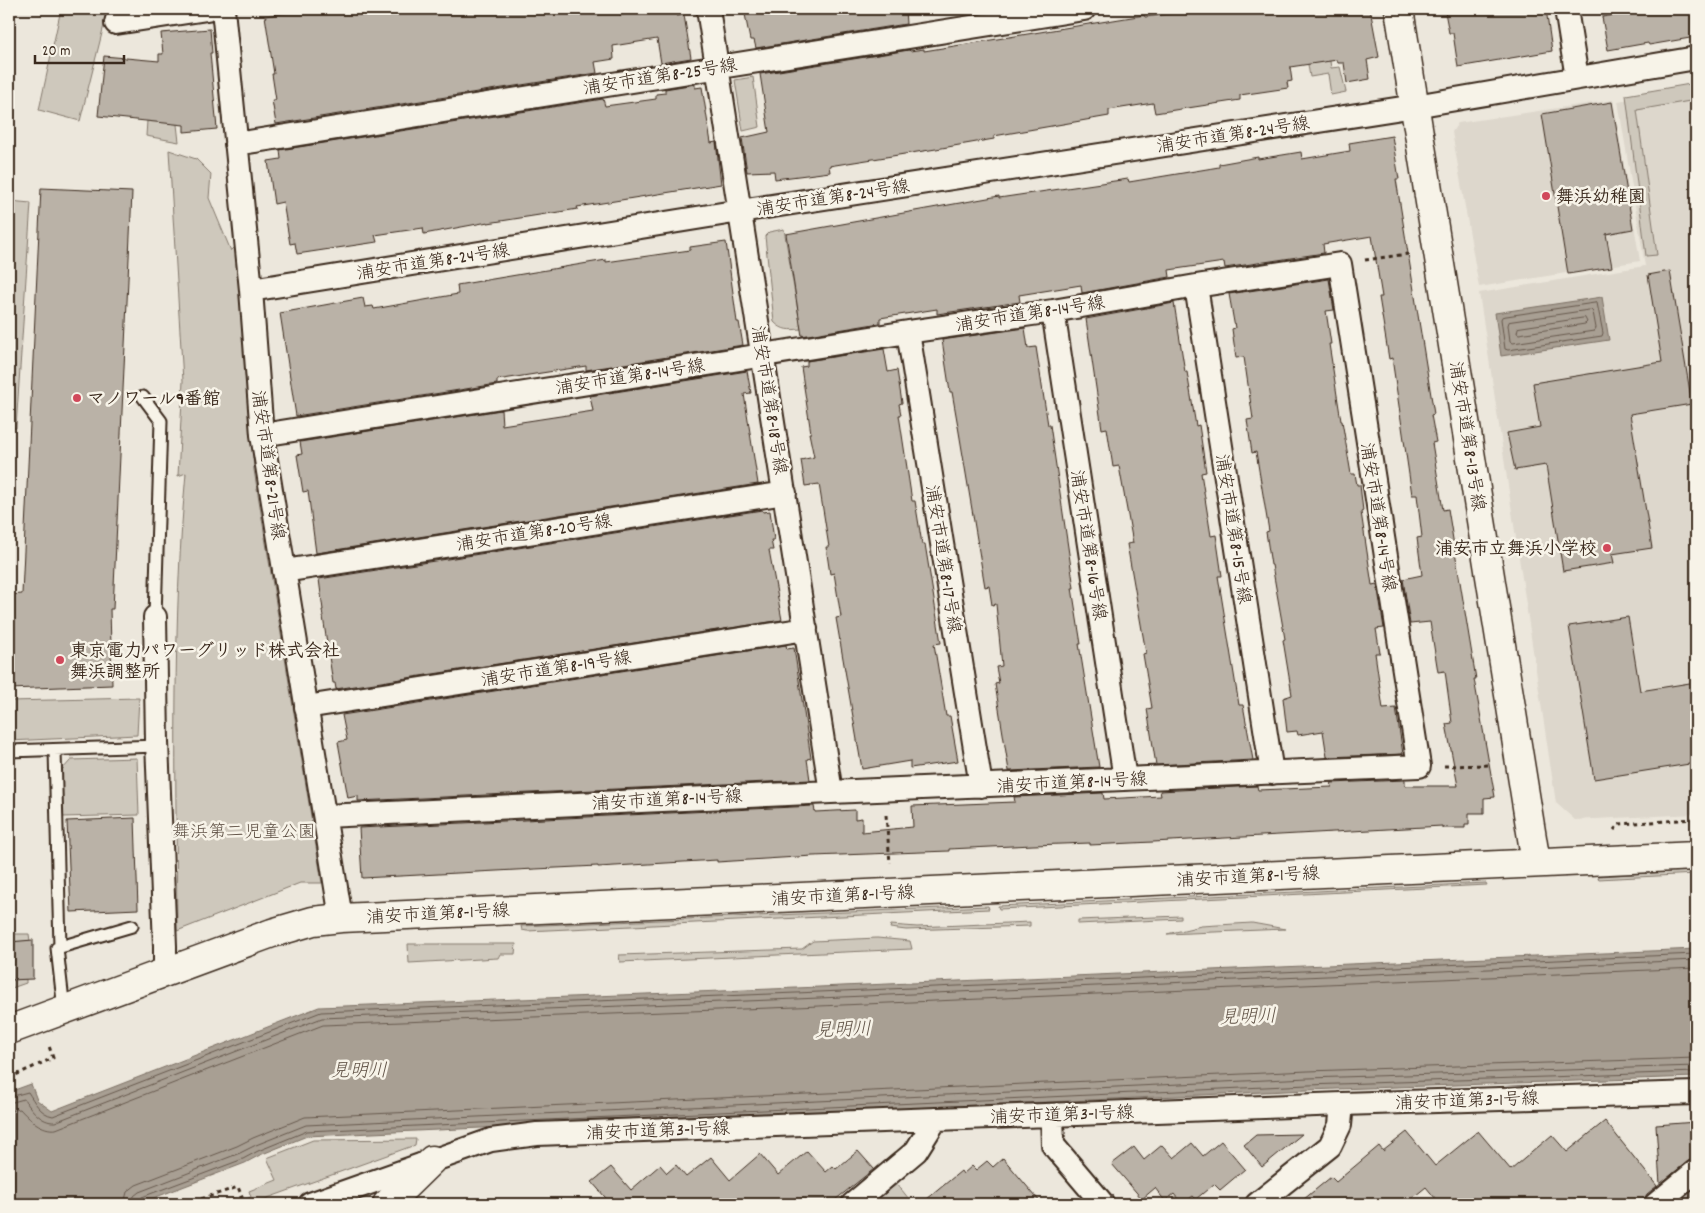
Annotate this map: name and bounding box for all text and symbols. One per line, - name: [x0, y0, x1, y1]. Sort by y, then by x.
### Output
- scale bar: [35, 32, 124, 64]
- text: 20 m: [42, 41, 70, 63]
- street label: 浦安市道第8-25号線: [582, 54, 739, 103]
- street label: 浦安市道第8-24号線: [1155, 112, 1312, 161]
- street label: 浦安市道第8-24号線: [755, 175, 912, 224]
- place label: 舞浜幼稚園: [1556, 186, 1646, 211]
- marker: 舞浜幼稚園: [1540, 190, 1552, 202]
- street label: 浦安市道第8-24号線: [355, 239, 512, 288]
- street label: 浦安市道第8-14号線: [954, 291, 1107, 340]
- street label: 浦安市道第8-18号線: [743, 324, 792, 477]
- street label: 浦安市道第8-14号線: [554, 354, 707, 403]
- street label: 浦安市道第8-13号線: [1441, 360, 1490, 513]
- place label: マノワール9番館: [87, 388, 220, 413]
- street label: 浦安市道第8-21号線: [244, 389, 289, 542]
- marker: マノワール9番館: [71, 392, 83, 404]
- street label: 浦安市道第8-14号線: [1352, 441, 1401, 594]
- street label: 浦安市道第8-15号線: [1207, 453, 1256, 606]
- street label: 浦安市道第8-16号線: [1062, 468, 1111, 622]
- street label: 浦安市道第8-17号線: [917, 483, 966, 636]
- street label: 浦安市道第8-20号線: [455, 510, 614, 559]
- place label: 浦安市立舞浜小学校: [1435, 538, 1597, 563]
- marker: 浦安市立舞浜小学校: [1601, 542, 1613, 554]
- place label: 東京電力パワーグリッド株式会社 舞浜調整所: [70, 640, 340, 686]
- street label: 浦安市道第8-19号線: [480, 646, 633, 695]
- marker: 東京電力パワーグリッド株式会社 舞浜調整所: [54, 654, 66, 666]
- street label: 浦安市道第8-14号線: [996, 768, 1148, 801]
- street label: 浦安市道第8-14号線: [591, 785, 743, 818]
- park label: 舞浜第二児童公園: [172, 821, 316, 846]
- street label: 浦安市道第8-1号線: [1176, 862, 1320, 895]
- street label: 浦安市道第8-1号線: [771, 881, 915, 914]
- street label: 浦安市道第8-1号線: [366, 899, 510, 932]
- water label: 見明川: [1219, 1004, 1277, 1033]
- water label: 見明川: [814, 1017, 872, 1046]
- water label: 見明川: [330, 1059, 388, 1086]
- street label: 浦安市道第3-1号線: [1395, 1087, 1540, 1118]
- street label: 浦安市道第3-1号線: [990, 1101, 1135, 1132]
- street label: 浦安市道第3-1号線: [586, 1117, 731, 1148]

